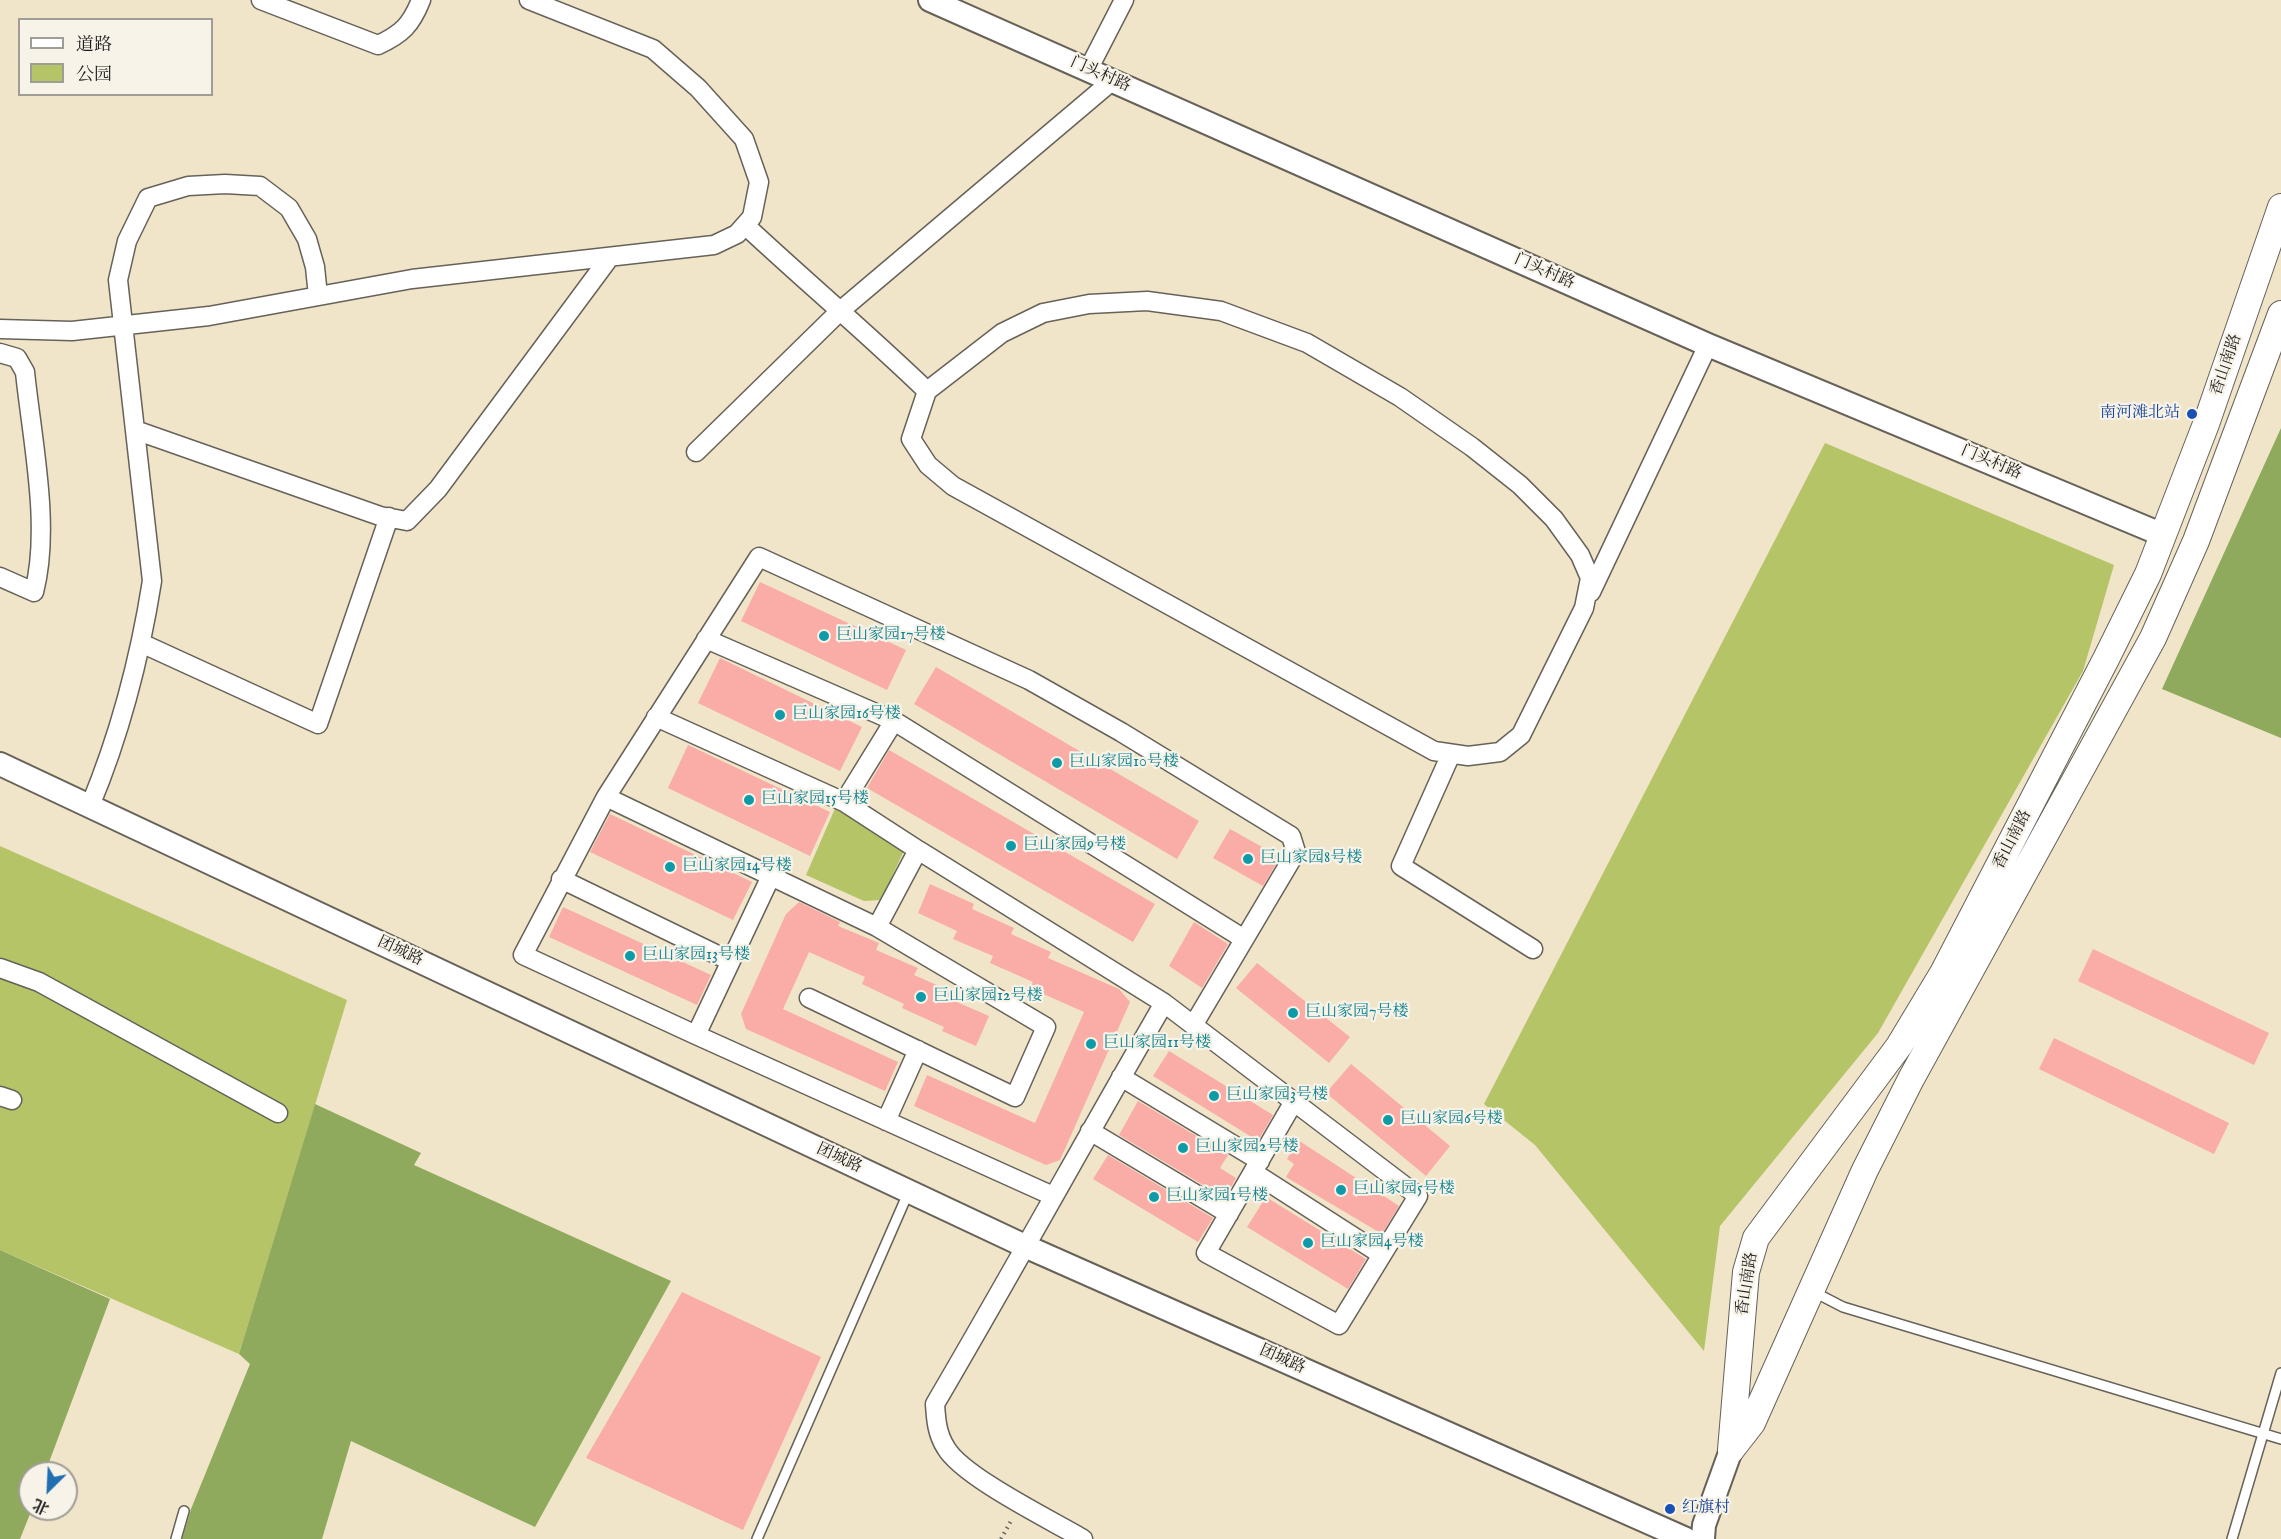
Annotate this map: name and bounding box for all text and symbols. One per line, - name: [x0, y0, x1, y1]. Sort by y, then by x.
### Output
- legend: [18, 18, 213, 96]
- text: 道路: [76, 34, 112, 57]
- street label: 门头村路: [1067, 53, 1133, 97]
- text: 公园: [76, 64, 112, 87]
- street label: 门头村路: [1511, 250, 1577, 294]
- street label: 香山南路: [2208, 332, 2246, 398]
- place label: 南河滩北站: [2100, 404, 2180, 424]
- marker: 南河滩北站: [2185, 407, 2199, 421]
- street label: 门头村路: [1958, 442, 2024, 484]
- place label: 巨山家园17号楼: [836, 626, 945, 646]
- marker: 巨山家园17号楼: [817, 629, 831, 643]
- place label: 巨山家园16号楼: [792, 705, 901, 725]
- marker: 巨山家园16号楼: [773, 708, 787, 722]
- place label: 巨山家园10号楼: [1069, 753, 1179, 773]
- marker: 巨山家园10号楼: [1050, 756, 1064, 770]
- place label: 巨山家园15号楼: [761, 790, 869, 810]
- marker: 巨山家园15号楼: [742, 793, 756, 807]
- street label: 香山南路: [1990, 807, 2036, 873]
- place label: 巨山家园9号楼: [1023, 836, 1126, 856]
- marker: 巨山家园9号楼: [1004, 839, 1018, 853]
- place label: 巨山家园8号楼: [1260, 849, 1362, 869]
- marker: 巨山家园8号楼: [1241, 852, 1255, 866]
- place label: 巨山家园14号楼: [682, 857, 792, 877]
- marker: 巨山家园14号楼: [663, 860, 677, 874]
- street label: 团城路: [374, 933, 426, 971]
- place label: 巨山家园13号楼: [642, 946, 750, 966]
- marker: 巨山家园13号楼: [623, 949, 637, 963]
- place label: 巨山家园12号楼: [933, 987, 1042, 1007]
- marker: 巨山家园12号楼: [914, 990, 928, 1004]
- place label: 巨山家园7号楼: [1305, 1003, 1408, 1023]
- marker: 巨山家园7号楼: [1286, 1006, 1300, 1020]
- place label: 巨山家园11号楼: [1103, 1034, 1211, 1054]
- marker: 巨山家园11号楼: [1084, 1037, 1098, 1051]
- place label: 巨山家园3号楼: [1226, 1086, 1328, 1106]
- marker: 巨山家园3号楼: [1207, 1089, 1221, 1103]
- place label: 巨山家园6号楼: [1400, 1110, 1503, 1130]
- marker: 巨山家园6号楼: [1381, 1113, 1395, 1127]
- place label: 巨山家园2号楼: [1195, 1138, 1299, 1158]
- street label: 团城路: [813, 1140, 865, 1178]
- marker: 巨山家园2号楼: [1176, 1141, 1190, 1155]
- place label: 巨山家园5号楼: [1353, 1180, 1455, 1200]
- marker: 巨山家园5号楼: [1334, 1183, 1348, 1197]
- place label: 巨山家园1号楼: [1166, 1187, 1268, 1207]
- marker: 巨山家园1号楼: [1147, 1190, 1161, 1204]
- place label: 巨山家园4号楼: [1320, 1233, 1424, 1253]
- marker: 巨山家园4号楼: [1301, 1236, 1315, 1250]
- street label: 香山南路: [1734, 1251, 1762, 1317]
- street label: 团城路: [1256, 1341, 1308, 1379]
- north arrow: [18, 1461, 78, 1521]
- text: 北: [30, 1493, 53, 1518]
- place label: 红旗村: [1682, 1499, 1730, 1519]
- marker: 红旗村: [1663, 1502, 1677, 1516]

